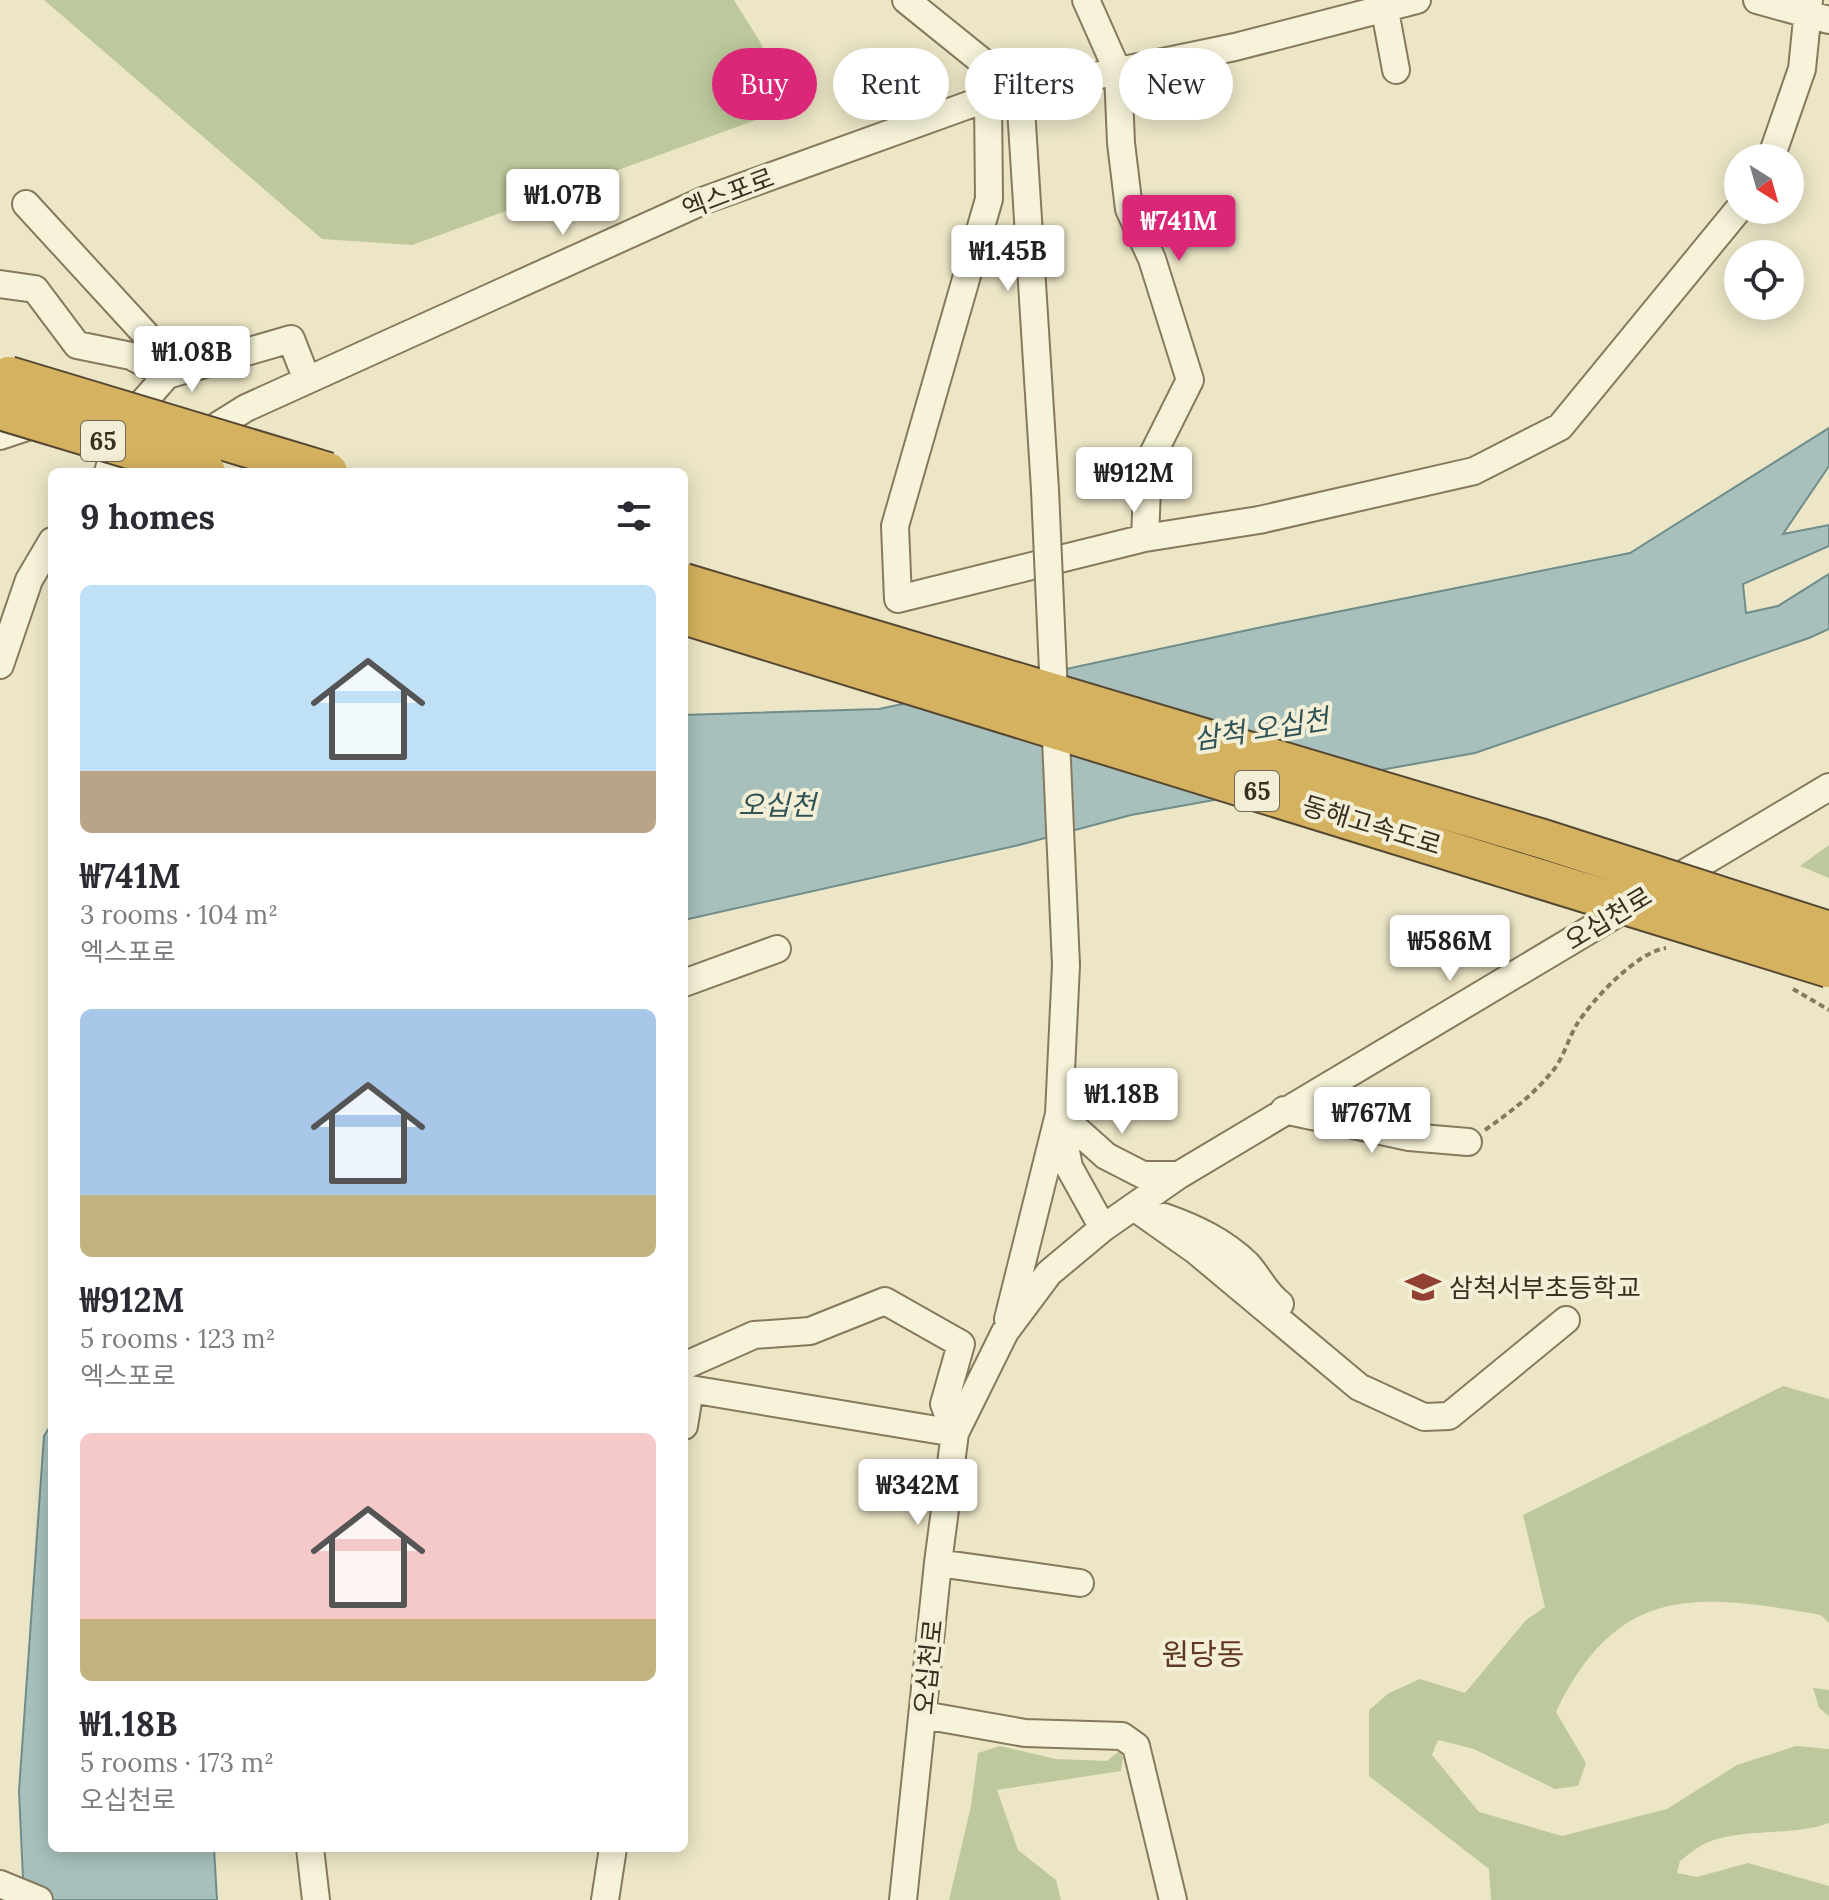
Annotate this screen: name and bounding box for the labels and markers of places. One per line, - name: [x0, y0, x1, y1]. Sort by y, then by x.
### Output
- pin: ₩1.07B: [498, 169, 628, 237]
- pin: ₩741M: [1123, 195, 1235, 263]
- pin: ₩1.45B: [943, 225, 1073, 293]
- pin: ₩1.08B: [127, 326, 257, 394]
- pin: ₩912M: [1078, 447, 1190, 515]
- pin: ₩586M: [1394, 915, 1506, 983]
- pin: ₩1.18B: [1057, 1068, 1187, 1136]
- pin: ₩767M: [1316, 1087, 1428, 1155]
- school or university icon: 삼척서부초등학교: [1404, 1268, 1442, 1306]
- place label: 삼척서부초등학교: [1449, 1271, 1640, 1304]
- pin: ₩342M: [862, 1459, 974, 1527]

